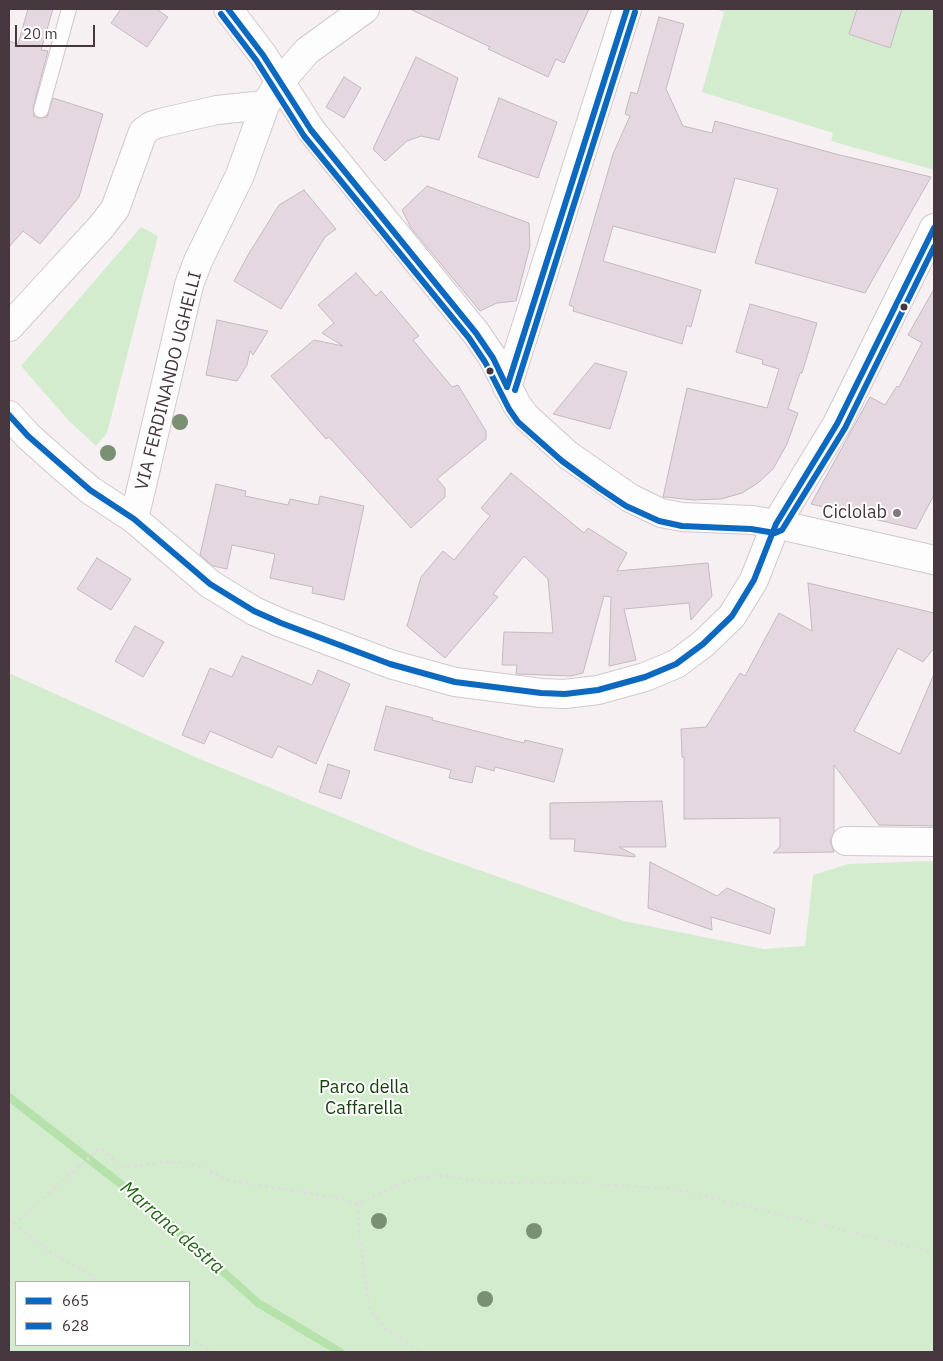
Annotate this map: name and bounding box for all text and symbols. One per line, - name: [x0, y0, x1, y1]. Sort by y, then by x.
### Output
- scale bar: [18, 15, 98, 47]
- text: 20 m: [23, 24, 58, 43]
- street label: VIA FERDINANDO UGHELLI: [131, 269, 207, 493]
- unlabelled marker: [899, 302, 909, 312]
- unlabelled marker: [485, 366, 495, 376]
- place label: Ciclolab: [822, 502, 887, 524]
- marker: Ciclolab: [891, 507, 903, 519]
- park label: Parco della Caffarella: [319, 1077, 409, 1120]
- water label: Marrana destra: [115, 1177, 229, 1279]
- legend: [15, 1281, 190, 1346]
- text: 665: [62, 1291, 89, 1310]
- text: 628: [62, 1316, 89, 1335]

